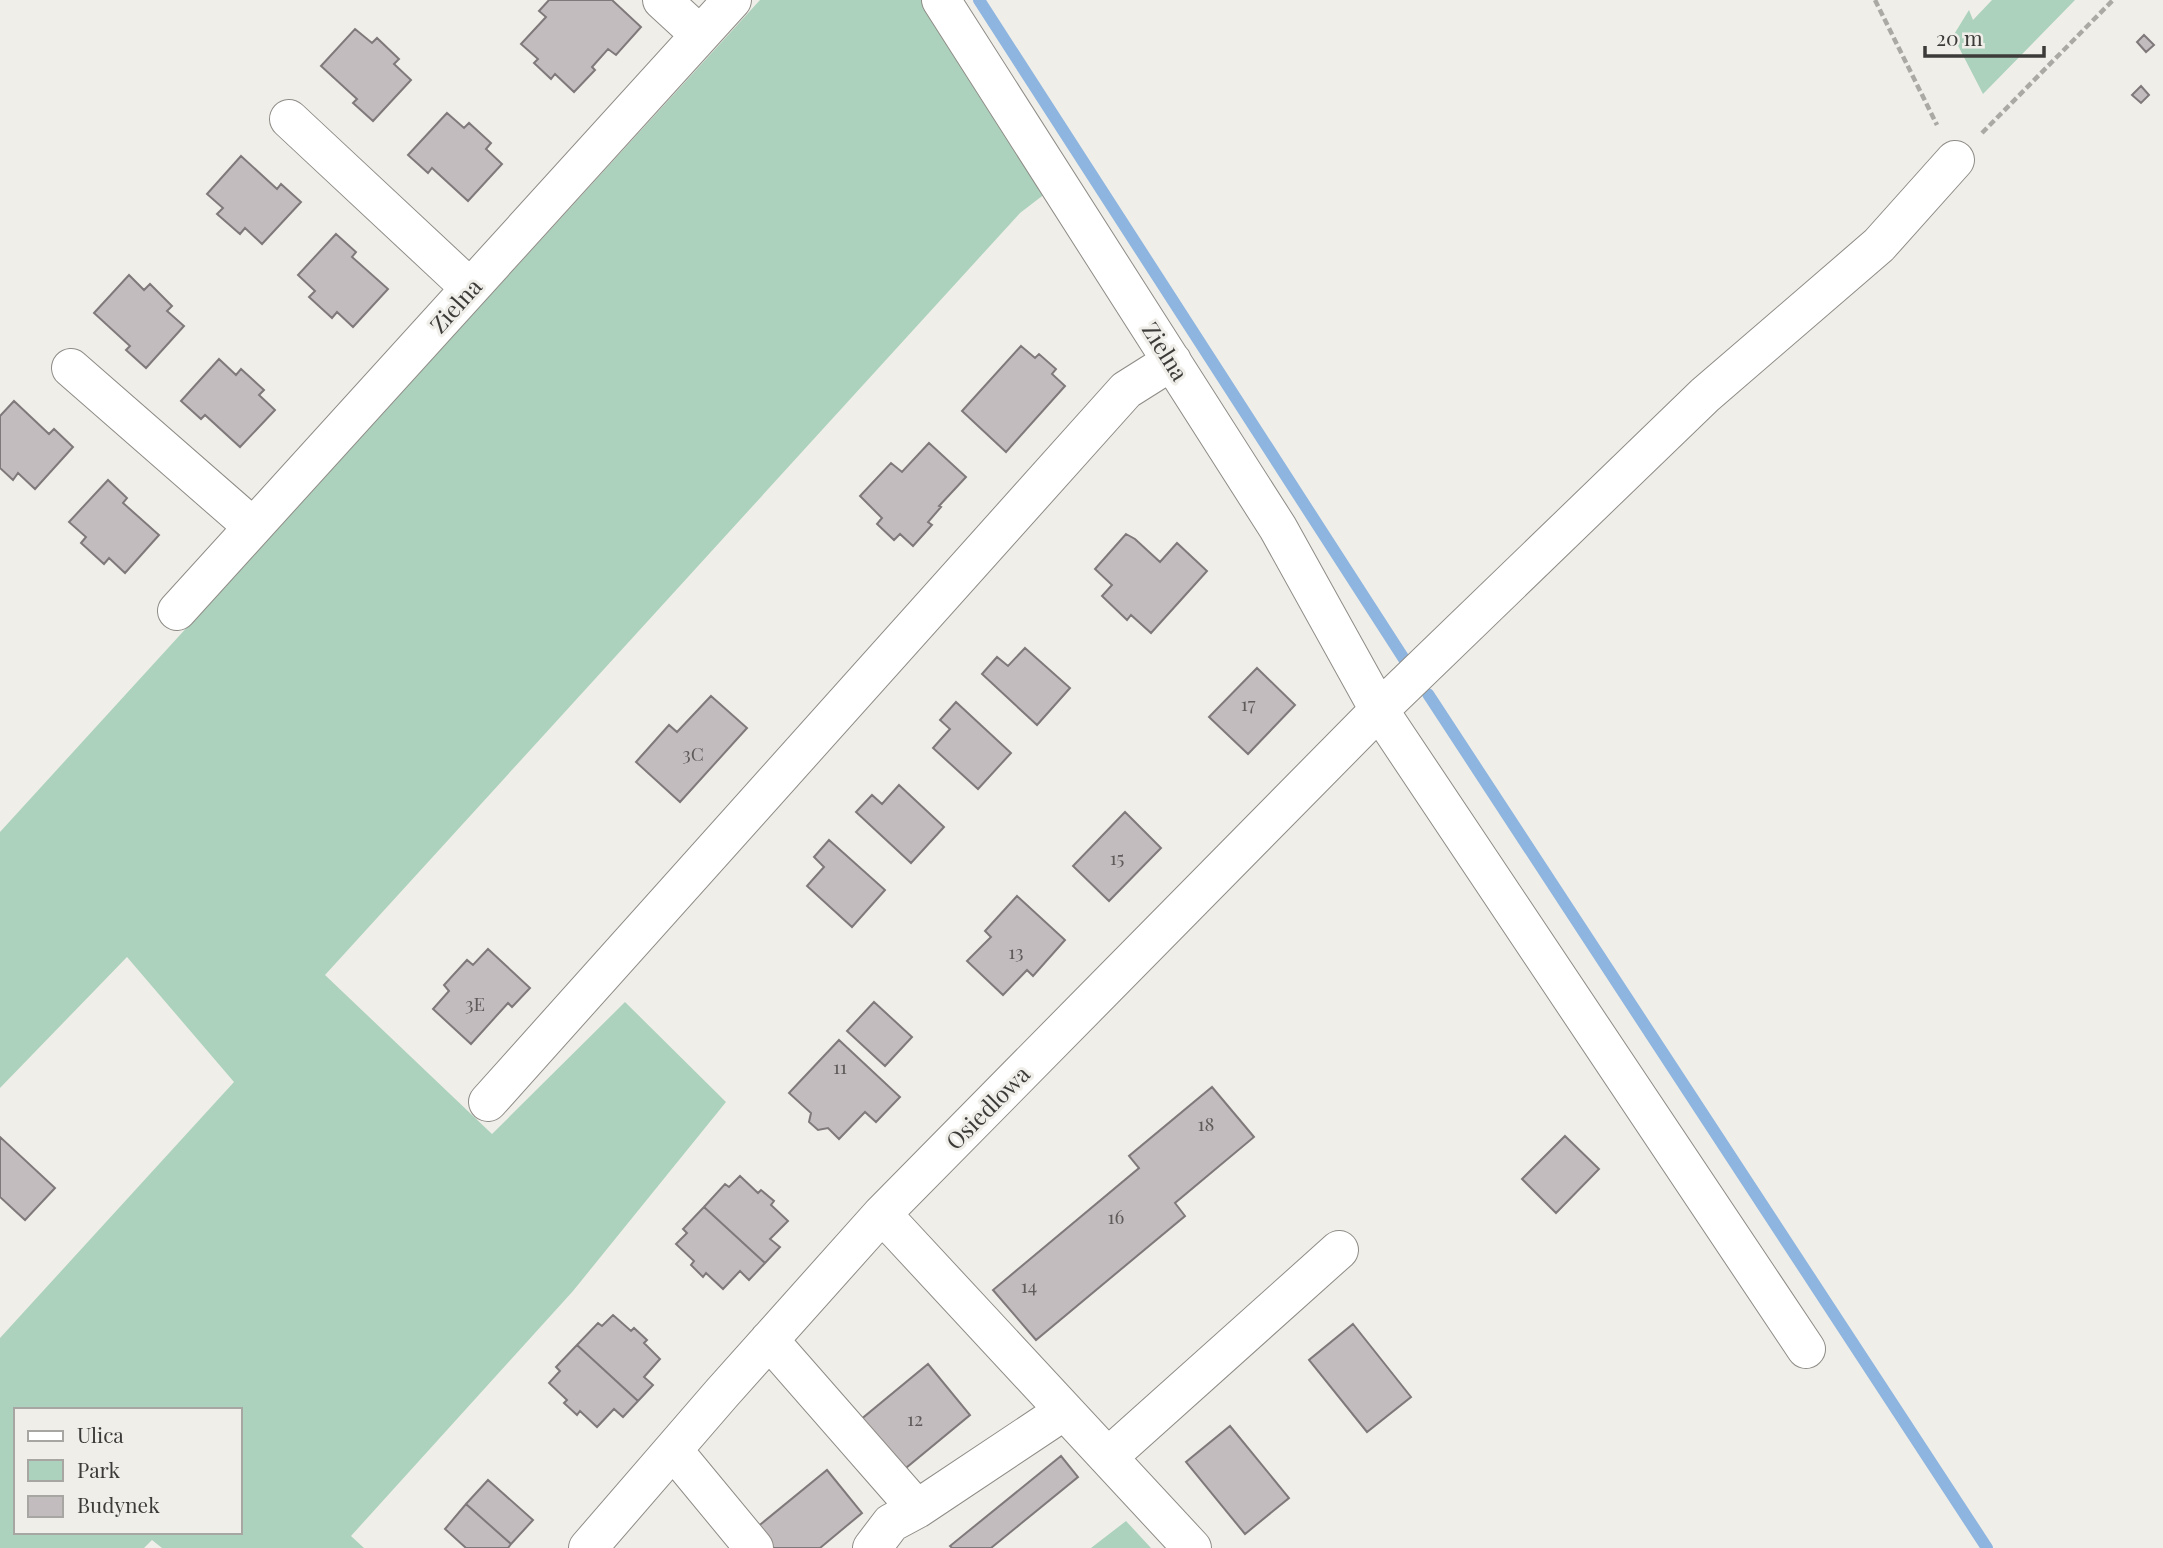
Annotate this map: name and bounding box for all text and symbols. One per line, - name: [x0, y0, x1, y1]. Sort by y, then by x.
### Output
- scale bar: [1925, 14, 2044, 58]
- text: 20 m: [1936, 23, 1983, 51]
- street label: Zielna: [422, 271, 488, 339]
- street label: Zielna: [1136, 316, 1196, 387]
- house number: 17: [1241, 690, 1256, 716]
- house number: 3C: [682, 740, 704, 766]
- house number: 15: [1110, 844, 1124, 870]
- house number: 13: [1008, 938, 1024, 964]
- house number: 3E: [465, 990, 485, 1016]
- house number: 11: [833, 1053, 847, 1079]
- street label: Osiedlowa: [938, 1058, 1036, 1156]
- house number: 18: [1198, 1110, 1214, 1136]
- house number: 16: [1108, 1203, 1125, 1229]
- house number: 14: [1021, 1272, 1037, 1298]
- house number: 12: [907, 1405, 923, 1431]
- legend: [14, 1408, 242, 1534]
- text: Ulica: [77, 1420, 124, 1448]
- text: Park: [77, 1455, 121, 1483]
- text: Budynek: [77, 1490, 160, 1518]

